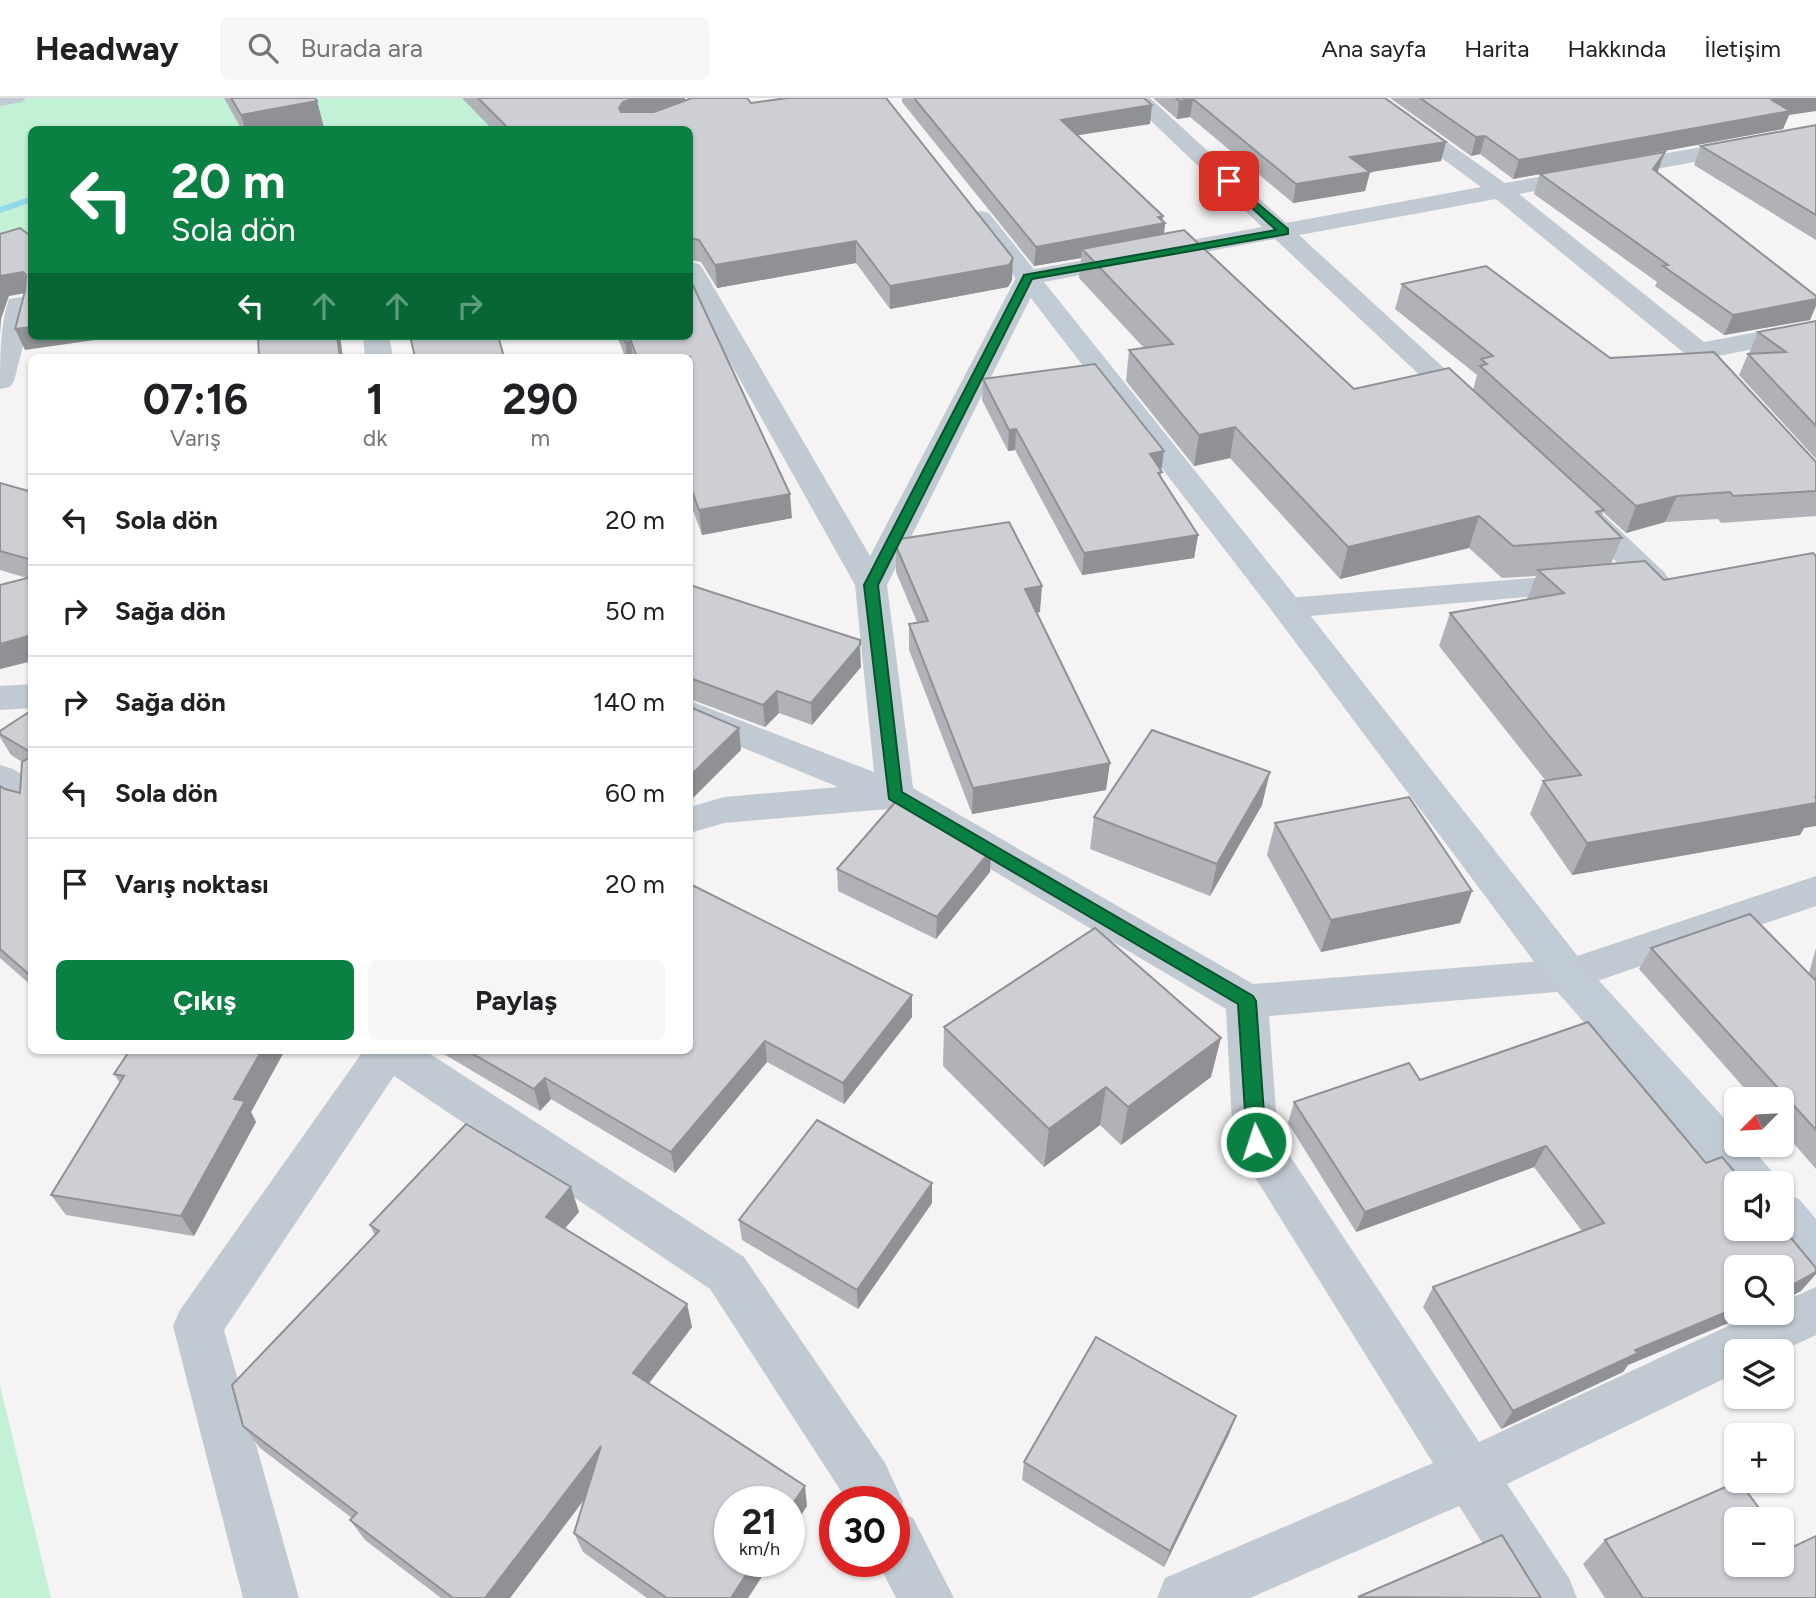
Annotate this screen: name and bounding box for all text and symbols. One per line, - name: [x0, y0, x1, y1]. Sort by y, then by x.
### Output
- search box: [220, 17, 710, 80]
- text: Headway: [35, 29, 178, 68]
- icon: search: [244, 29, 282, 67]
- text: Burada ara: [300, 32, 423, 64]
- text: Ana sayfa: [1321, 34, 1426, 63]
- text: Harita: [1464, 34, 1529, 63]
- text: Hakkında: [1567, 34, 1666, 63]
- text: İletişim: [1704, 34, 1781, 63]
- text: 20 m: [171, 151, 286, 210]
- pin: [1199, 151, 1259, 211]
- icon: left: [56, 154, 147, 245]
- icon: arrive: [1210, 162, 1248, 200]
- text: Sola dön: [171, 211, 296, 249]
- icon: left: [232, 287, 270, 325]
- icon: ahead: [305, 287, 343, 325]
- icon: ahead: [378, 287, 416, 325]
- icon: right: [451, 287, 489, 325]
- text: 07:16: [143, 374, 248, 425]
- text: 1: [366, 374, 384, 425]
- text: 290: [502, 374, 578, 425]
- text: Varış: [170, 424, 221, 452]
- text: dk: [363, 424, 388, 452]
- text: m: [530, 424, 550, 452]
- icon: left: [56, 501, 94, 539]
- text: Sola dön: [115, 504, 218, 536]
- text: 20 m: [605, 504, 665, 536]
- icon: right: [56, 592, 94, 630]
- text: Sağa dön: [115, 595, 226, 627]
- text: 50 m: [605, 595, 665, 627]
- icon: right: [56, 683, 94, 721]
- text: Sağa dön: [115, 686, 226, 718]
- text: 140 m: [593, 686, 665, 718]
- icon: left: [56, 774, 94, 812]
- text: Sola dön: [115, 777, 218, 809]
- text: 60 m: [605, 777, 665, 809]
- icon: arrive: [56, 865, 94, 903]
- text: Varış noktası: [115, 868, 269, 900]
- text: 20 m: [605, 868, 665, 900]
- button: Çıkış: [56, 960, 354, 1040]
- button: Paylaş: [368, 960, 665, 1040]
- north arrow: [1724, 1087, 1794, 1157]
- map controls: [1724, 1087, 1794, 1577]
- position arrow: [1219, 1105, 1293, 1179]
- button: sound: [1724, 1171, 1794, 1241]
- button: search: [1724, 1255, 1794, 1325]
- button: layers: [1724, 1339, 1794, 1409]
- button: +: [1724, 1423, 1794, 1493]
- speed limit sign: 30: [819, 1486, 910, 1577]
- text: 21: [742, 1501, 777, 1543]
- button: −: [1724, 1507, 1794, 1577]
- text: km/h: [739, 1538, 780, 1560]

